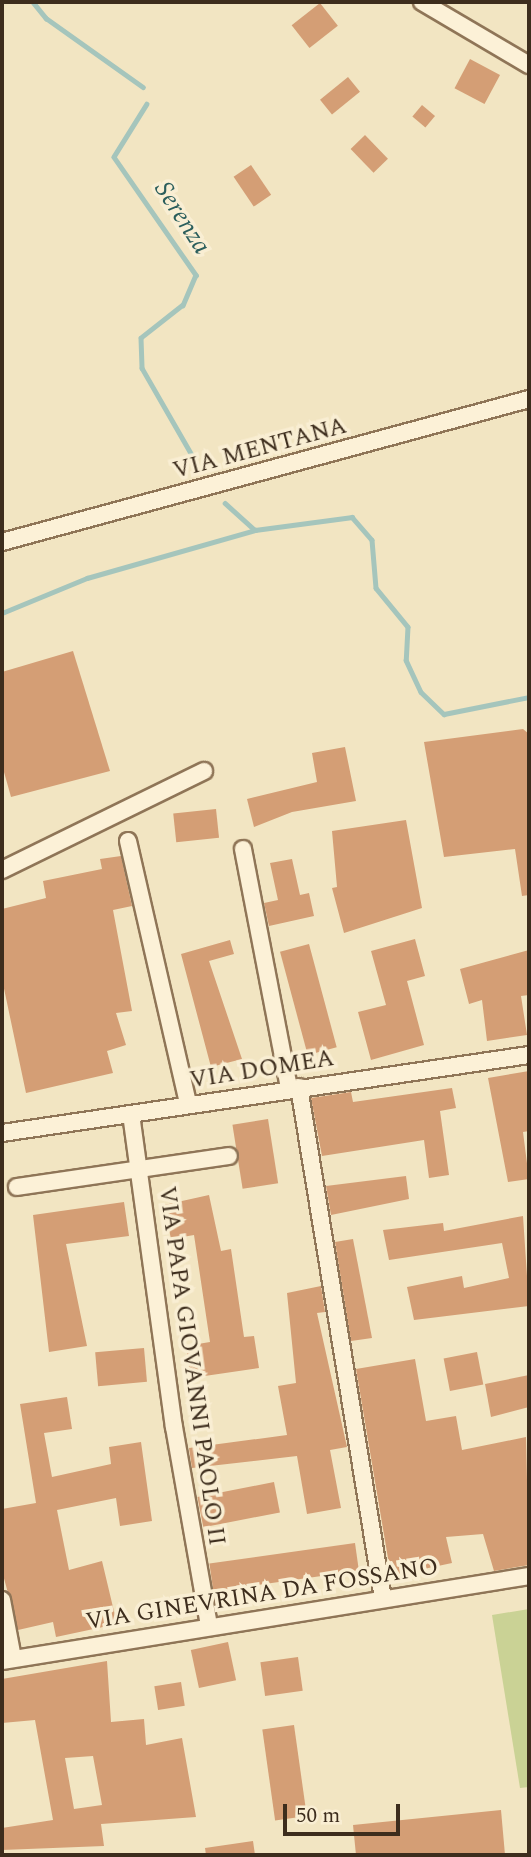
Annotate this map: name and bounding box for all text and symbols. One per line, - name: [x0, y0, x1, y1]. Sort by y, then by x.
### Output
- water label: Serenza: [147, 176, 217, 260]
- street label: VIA MENTANA: [170, 412, 350, 486]
- street label: VIA DOMEA: [188, 1044, 336, 1096]
- street label: VIA PAPA GIOVANNI PAOLO II: [152, 1184, 230, 1548]
- street label: VIA GINEVRINA DA FOSSANO: [84, 1553, 440, 1637]
- scale bar: [286, 1790, 403, 1834]
- text: 50 m: [296, 1800, 340, 1832]

